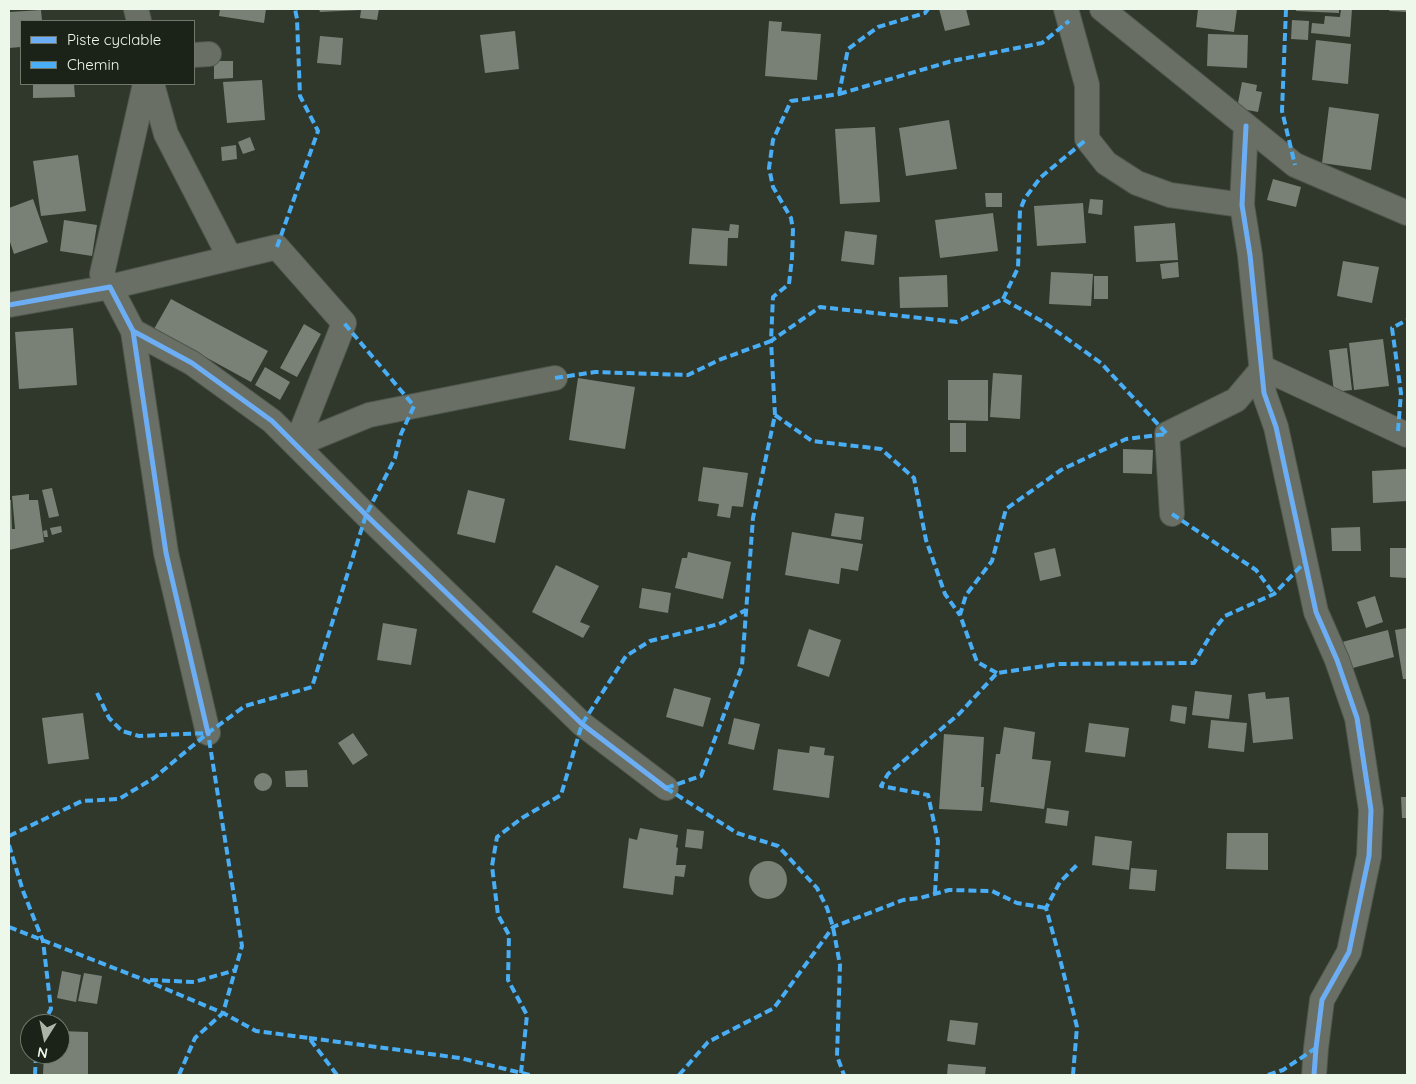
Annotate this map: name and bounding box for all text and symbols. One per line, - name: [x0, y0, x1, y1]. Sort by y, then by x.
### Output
- legend: [20, 20, 195, 85]
- text: Piste cyclable: [67, 30, 161, 49]
- text: Chemin: [67, 55, 119, 74]
- north arrow: [20, 1014, 70, 1064]
- text: N: [36, 1043, 49, 1063]

